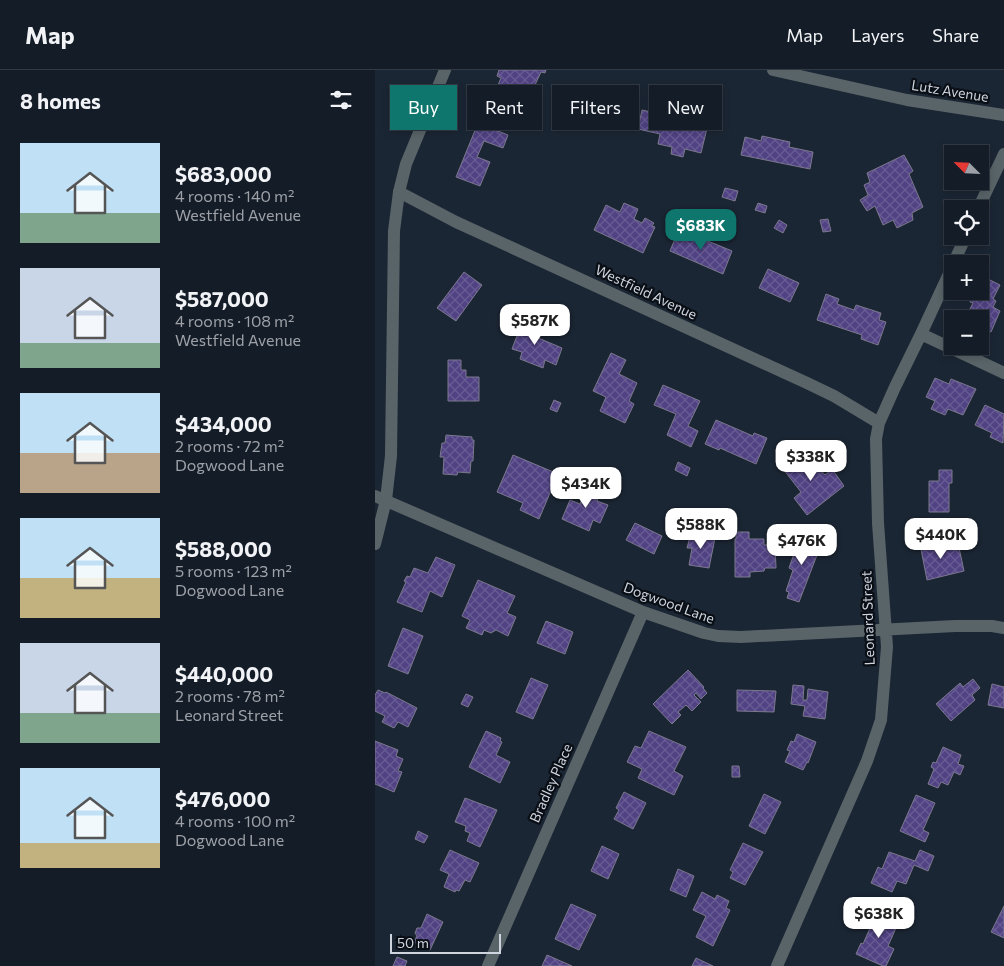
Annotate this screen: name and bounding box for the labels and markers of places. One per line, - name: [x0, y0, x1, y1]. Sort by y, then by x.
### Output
- pin: $683K: [666, 208, 736, 251]
- pin: $587K: [500, 304, 570, 346]
- pin: $338K: [776, 440, 846, 482]
- pin: $434K: [551, 466, 621, 509]
- pin: $588K: [666, 508, 736, 550]
- pin: $440K: [906, 518, 976, 560]
- pin: $476K: [767, 524, 837, 566]
- pin: $638K: [844, 896, 914, 939]

